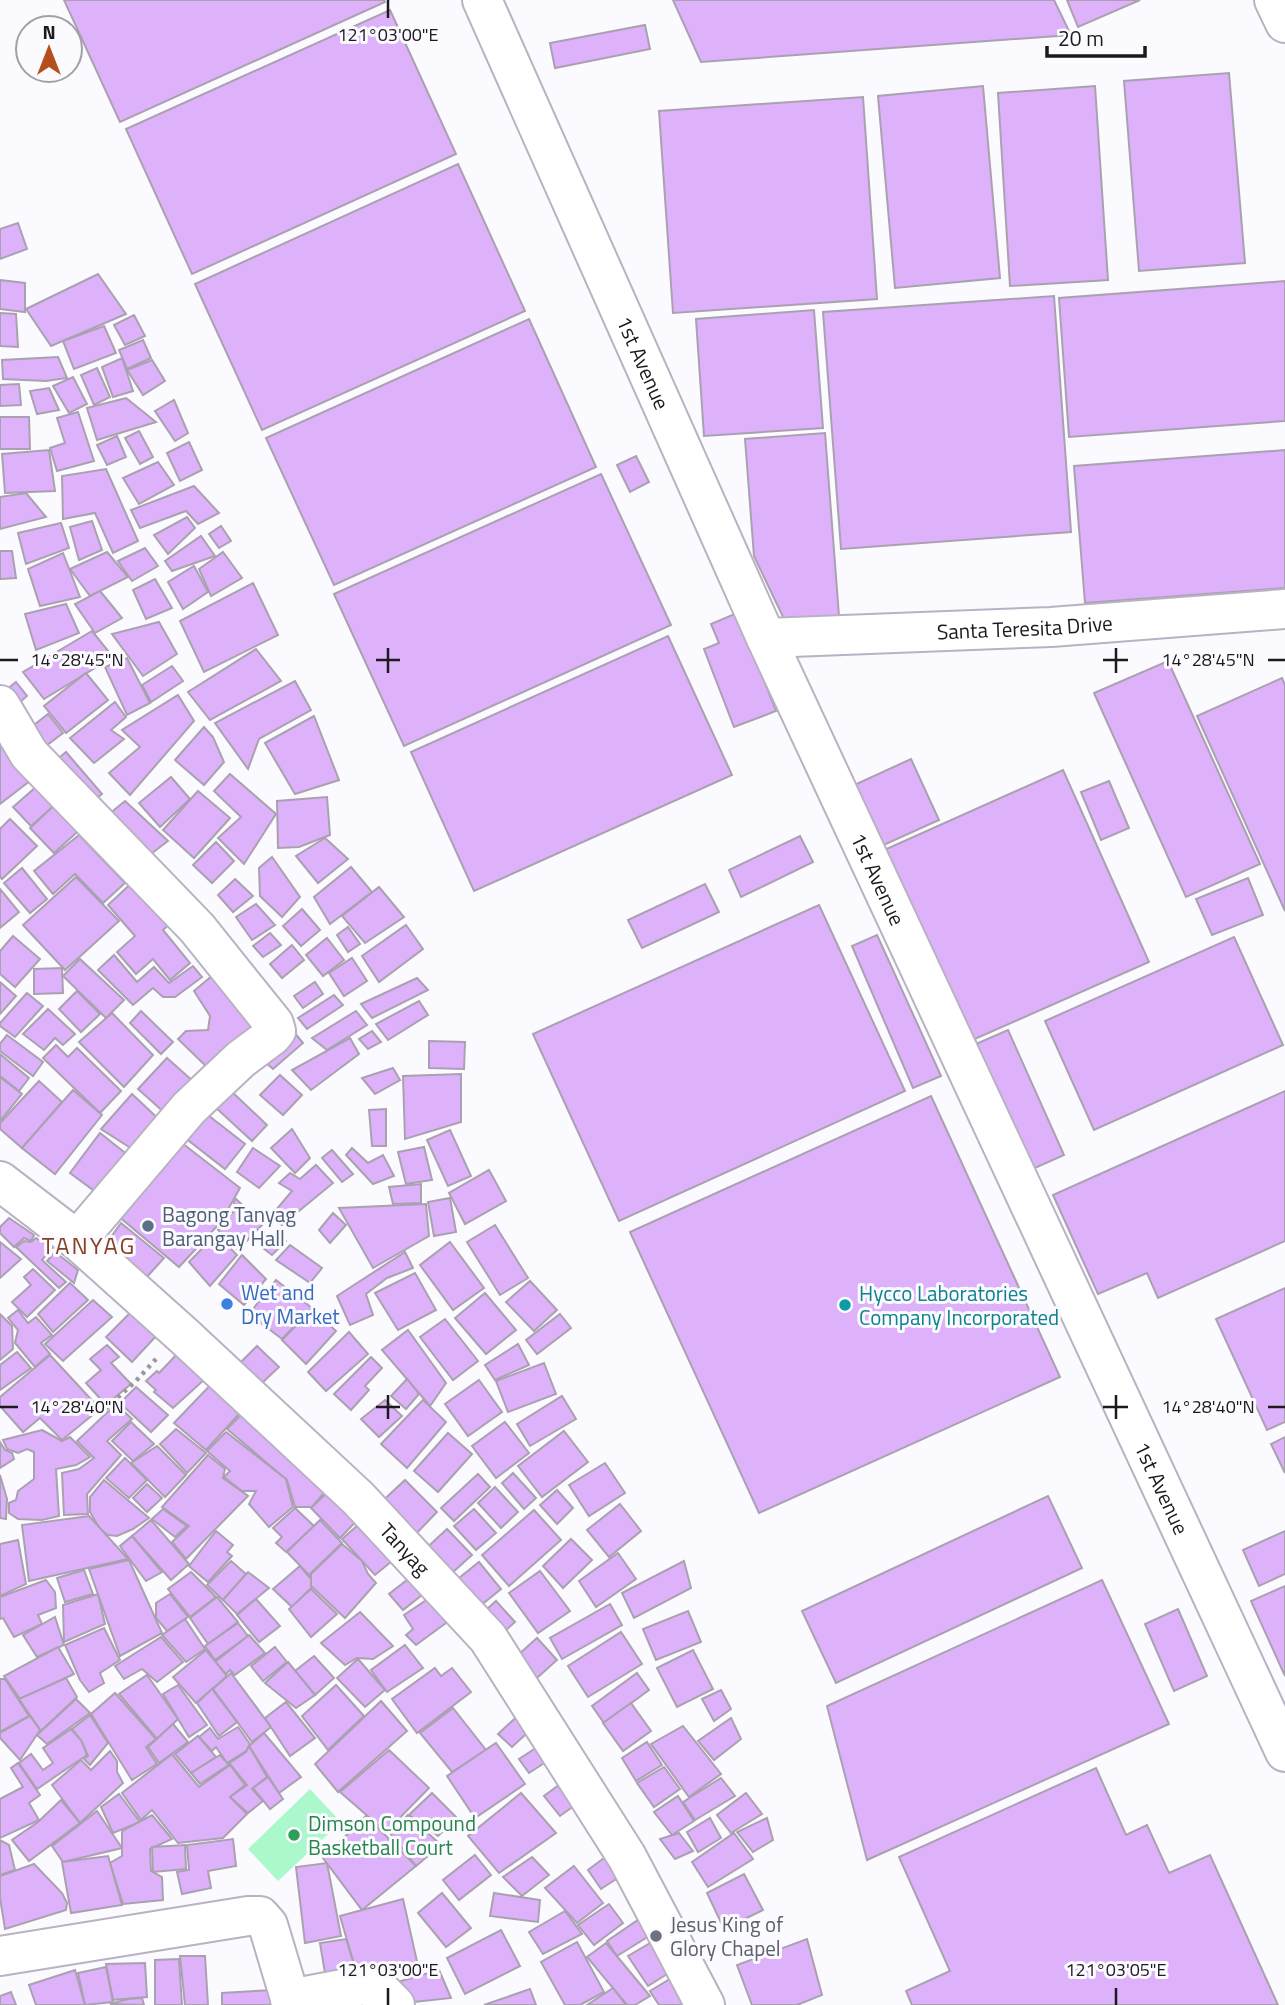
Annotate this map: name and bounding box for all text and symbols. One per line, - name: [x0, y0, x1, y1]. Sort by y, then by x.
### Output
- north arrow: [14, 14, 84, 84]
- scale bar: [1047, 14, 1145, 58]
- text: N: [42, 17, 56, 46]
- text: 121°03'00"E: [337, 21, 439, 48]
- text: 20 m: [1058, 22, 1104, 54]
- street label: 1st Avenue: [609, 311, 678, 415]
- street label: Santa Teresita Drive: [936, 606, 1114, 647]
- text: 14°28'45"N: [30, 646, 124, 673]
- text: 14°28'45"N: [1161, 646, 1255, 673]
- street label: 1st Avenue: [843, 827, 914, 931]
- place label: Bagong Tanyag Barangay Hall: [162, 1198, 296, 1254]
- marker: Bagong Tanyag Barangay Hall: [140, 1218, 156, 1234]
- district label: TANYAG: [42, 1227, 136, 1263]
- place label: Wet and Dry Market: [241, 1276, 340, 1332]
- place label: Hycco Laboratories Company Incorporated: [859, 1277, 1059, 1333]
- marker: Wet and Dry Market: [219, 1296, 235, 1312]
- marker: Hycco Laboratories Company Incorporated: [837, 1297, 853, 1313]
- text: 14°28'40"N: [30, 1393, 124, 1420]
- text: 14°28'40"N: [1161, 1393, 1255, 1420]
- street label: 1st Avenue: [1127, 1436, 1197, 1540]
- street label: Tanyag: [372, 1515, 438, 1583]
- place label: Dimson Compound Basketball Court: [308, 1807, 476, 1863]
- marker: Dimson Compound Basketball Court: [286, 1827, 302, 1843]
- place label: Jesus King of Glory Chapel: [670, 1908, 783, 1964]
- marker: Jesus King of Glory Chapel: [648, 1928, 664, 1944]
- text: 121°03'00"E: [337, 1956, 439, 1983]
- text: 121°03'05"E: [1065, 1956, 1167, 1983]

